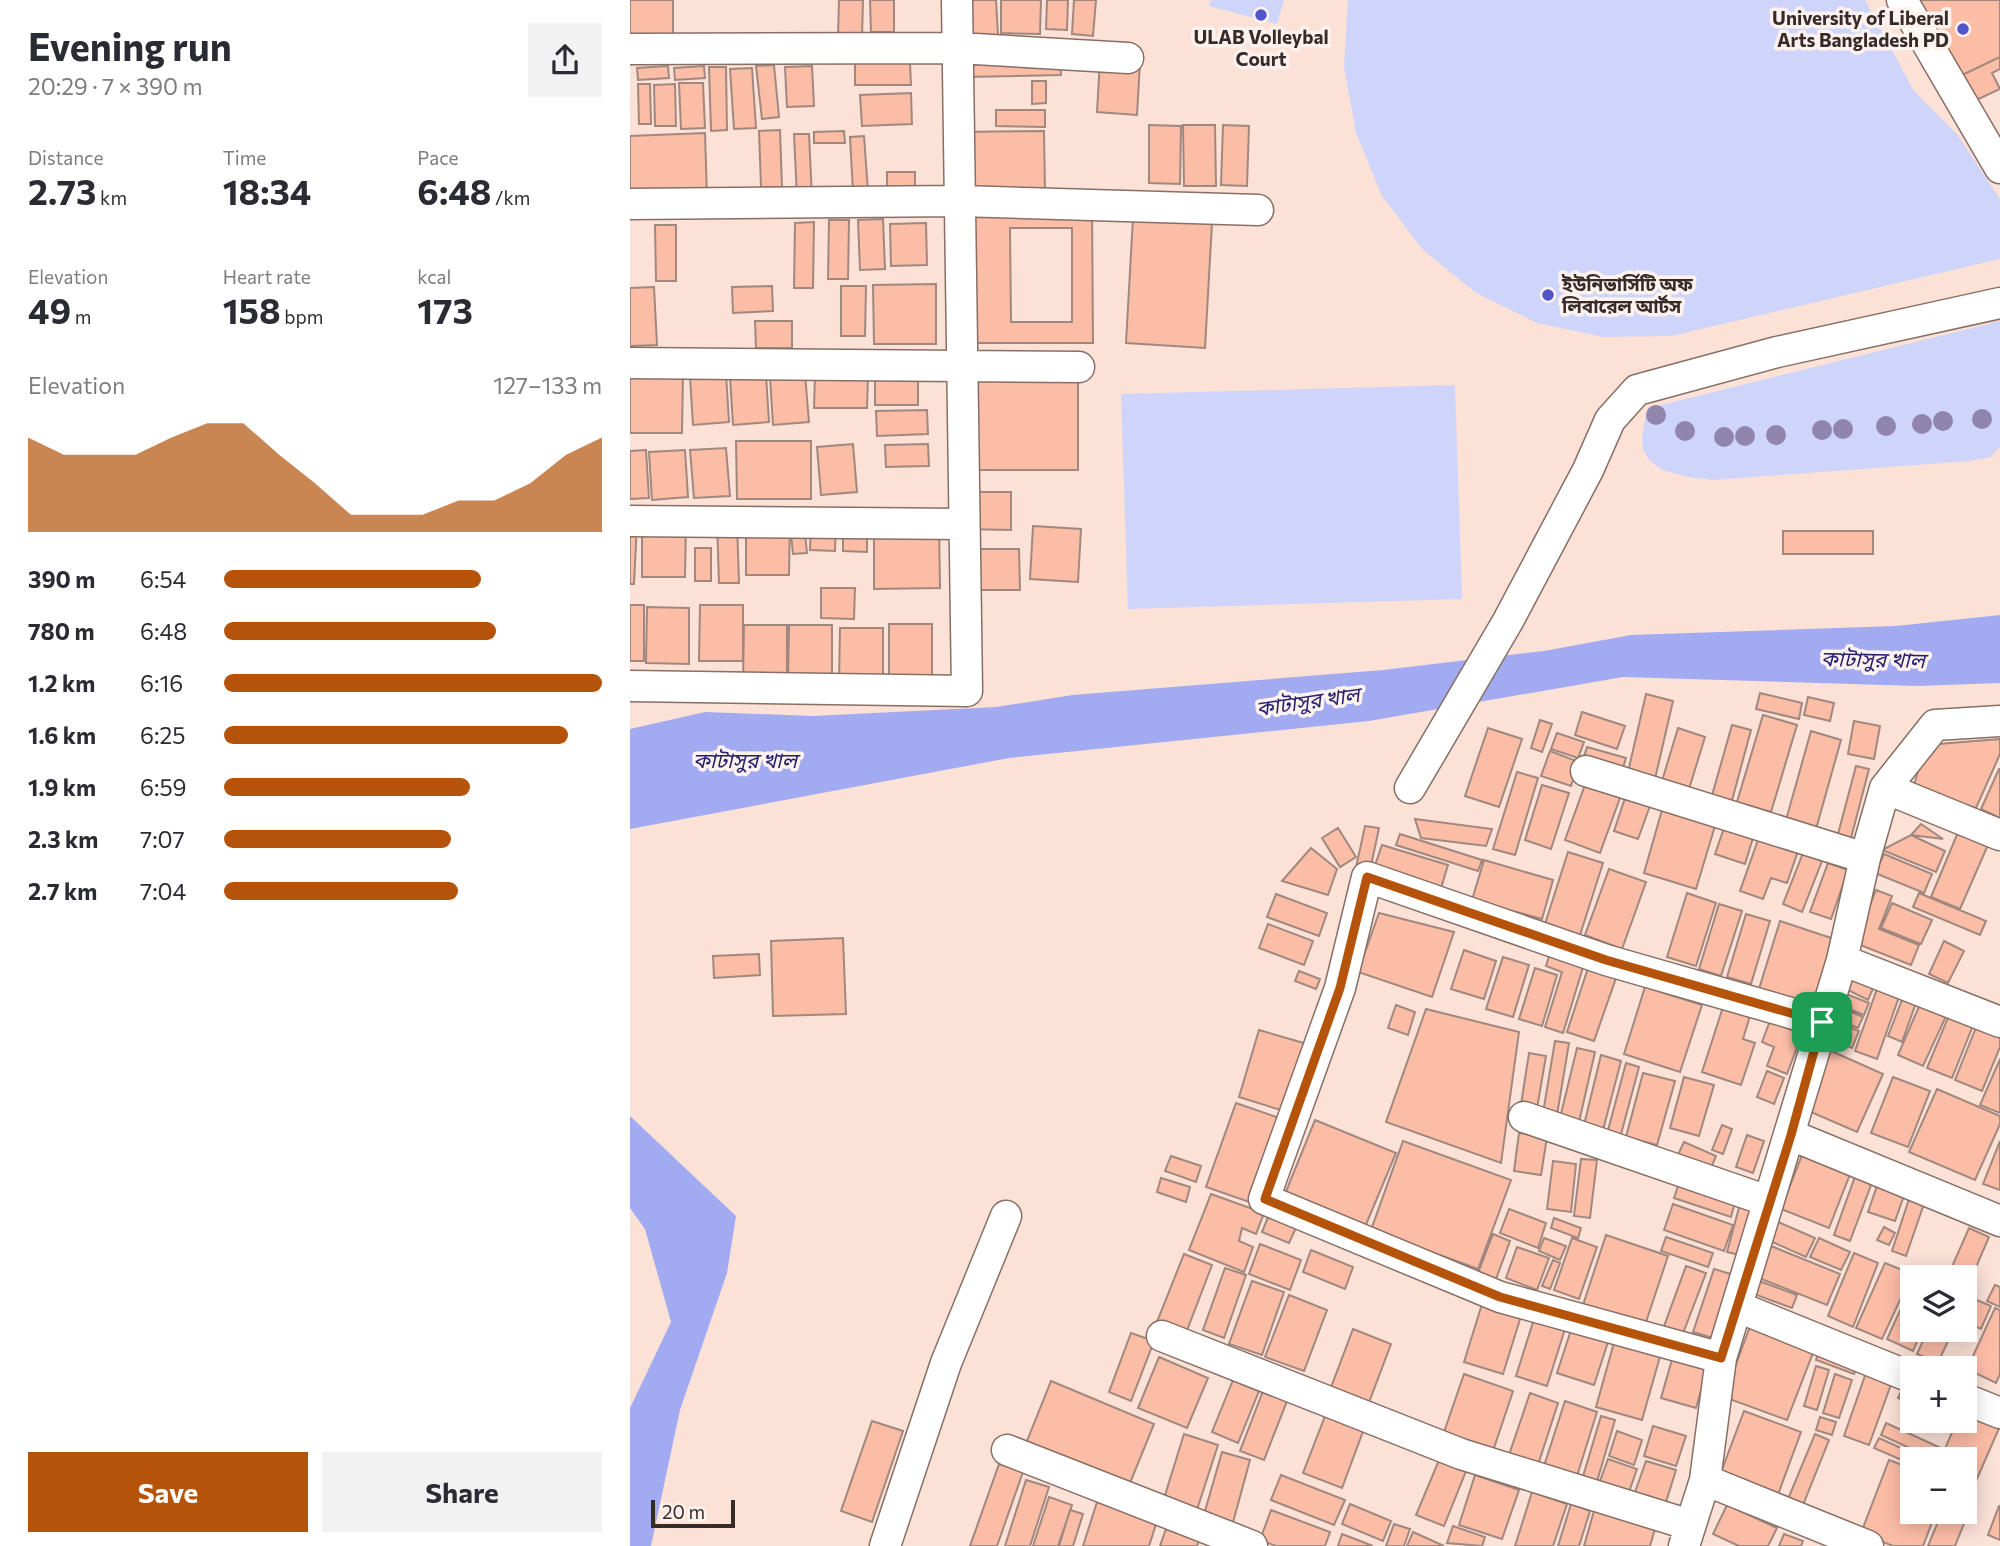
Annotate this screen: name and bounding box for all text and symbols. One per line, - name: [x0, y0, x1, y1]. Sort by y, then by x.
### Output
- place label: University of Liberal Arts Bangladesh PD: [1772, 6, 1949, 51]
- marker: ULAB Volleybal Court: [1253, 7, 1269, 23]
- marker: University of Liberal Arts Bangladesh PD: [1955, 21, 1971, 37]
- text: Evening run: [28, 22, 232, 69]
- button: share: [528, 23, 602, 97]
- place label: ULAB Volleybal Court: [1193, 25, 1329, 70]
- text: 20:29 · 7 × 390 m: [28, 72, 203, 100]
- text: Distance: [28, 146, 104, 169]
- text: Time: [223, 146, 266, 169]
- text: Pace: [417, 146, 459, 169]
- text: 2.73: [28, 169, 96, 212]
- text: 18:34: [223, 169, 311, 212]
- text: 6:48: [417, 169, 491, 212]
- text: km: [96, 186, 127, 209]
- text: /km: [491, 186, 530, 209]
- text: Elevation: [28, 265, 108, 288]
- text: Heart rate: [223, 265, 311, 288]
- text: kcal: [417, 265, 451, 288]
- place label: ইউনিভার্সিটি অফ লিবারেল আর্টস: [1561, 272, 1693, 317]
- marker: ইউনিভার্সিটি অফ লিবারেল আর্টস: [1540, 287, 1556, 303]
- text: 49: [28, 288, 71, 331]
- text: 158: [223, 288, 281, 331]
- text: 173: [417, 288, 473, 331]
- text: m: [71, 305, 91, 328]
- text: bpm: [281, 305, 323, 328]
- text: Elevation: [28, 371, 125, 399]
- text: 127–133 m: [493, 371, 602, 399]
- text: 390 m: [28, 565, 95, 593]
- text: 6:54: [140, 565, 186, 593]
- text: 780 m: [28, 617, 94, 645]
- text: 6:48: [140, 617, 187, 645]
- water label: কাটাসুর খাল: [1821, 645, 1929, 673]
- text: 1.2 km: [28, 669, 95, 697]
- text: 6:16: [140, 669, 183, 697]
- water label: কাটাসুর খাল: [1255, 680, 1365, 721]
- text: 1.6 km: [28, 721, 96, 749]
- text: 6:25: [140, 721, 185, 749]
- water label: কাটাসুর খাল: [693, 747, 801, 773]
- text: 1.9 km: [28, 773, 96, 801]
- text: 6:59: [140, 773, 187, 801]
- text: 2.3 km: [28, 825, 98, 853]
- text: 7:07: [140, 825, 185, 853]
- text: 2.7 km: [28, 877, 97, 905]
- text: 7:04: [140, 877, 186, 905]
- pin: [1792, 992, 1852, 1052]
- icon: arrive: [1803, 1003, 1841, 1041]
- map controls: [1900, 1265, 1977, 1524]
- button: layers: [1900, 1265, 1977, 1342]
- button: +: [1900, 1356, 1977, 1433]
- button: −: [1900, 1447, 1977, 1524]
- button: Save: [28, 1452, 308, 1532]
- button: Share: [322, 1452, 602, 1532]
- scale bar: [651, 1497, 735, 1529]
- text: 20 m: [662, 1500, 705, 1523]

